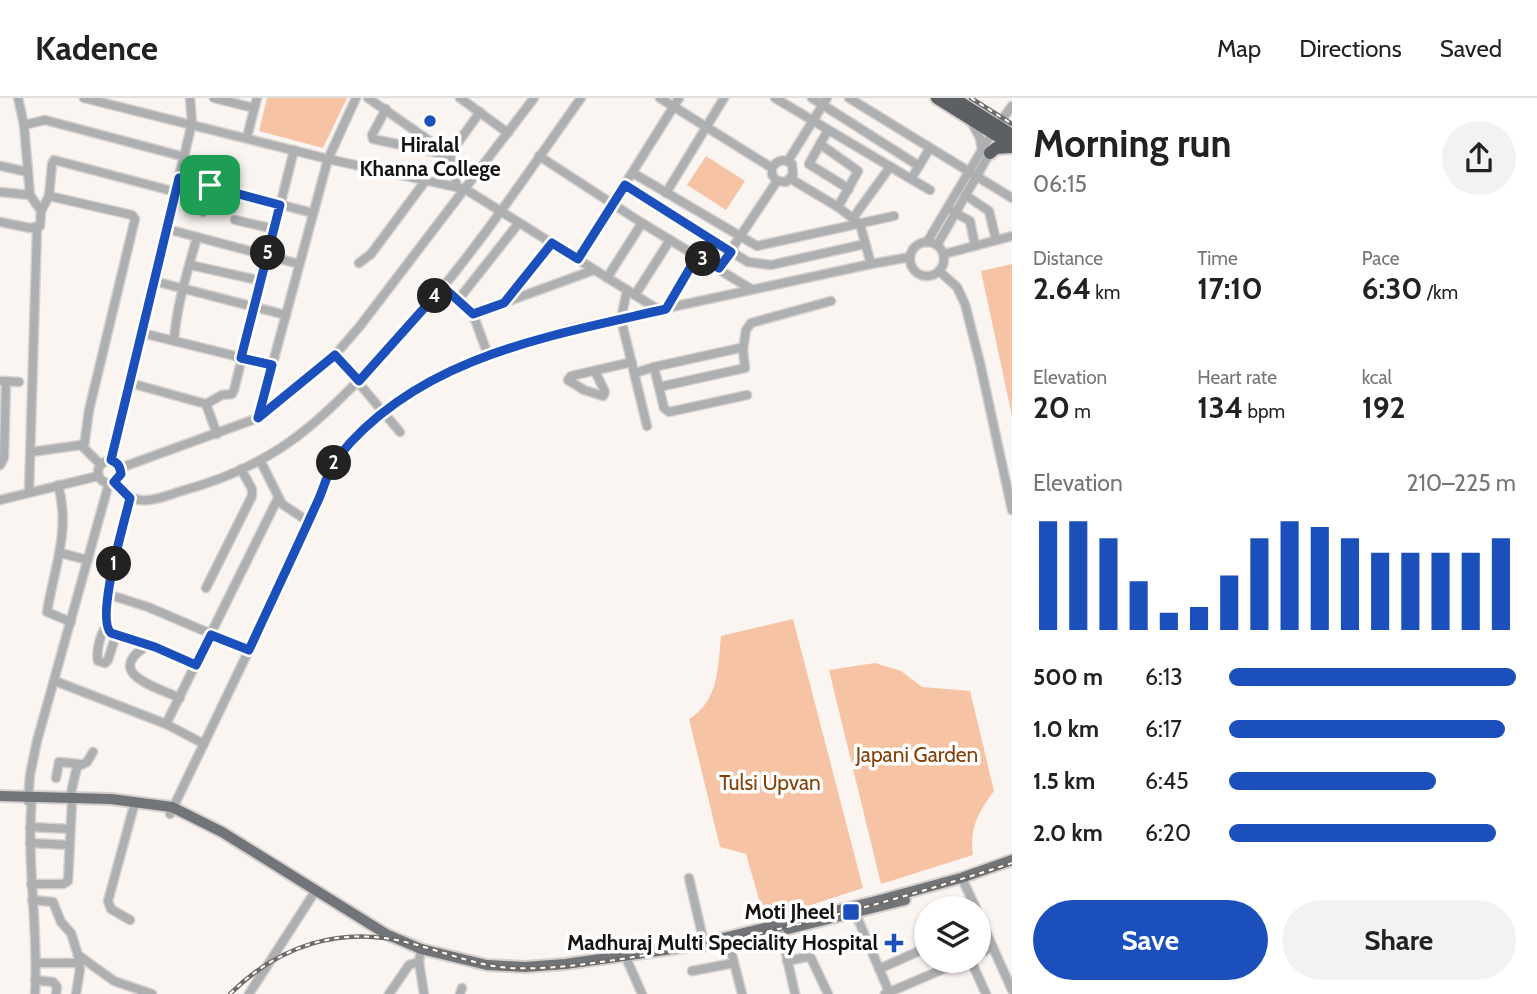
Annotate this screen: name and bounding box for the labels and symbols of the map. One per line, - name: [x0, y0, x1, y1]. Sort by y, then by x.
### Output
- marker: Hiralal Khanna College: [422, 113, 438, 129]
- place label: Hiralal Khanna College: [359, 132, 501, 181]
- pin: [180, 155, 240, 215]
- pin: 5: [250, 236, 286, 270]
- pin: 3: [686, 242, 720, 276]
- pin: 4: [418, 278, 452, 314]
- pin: 2: [316, 446, 352, 480]
- pin: 1: [96, 546, 132, 582]
- park label: Japani Garden: [855, 742, 978, 767]
- park label: Tulsi Upvan: [719, 770, 821, 795]
- place label: Moti Jheel: [744, 899, 835, 924]
- marker: Moti Jheel: [841, 902, 861, 922]
- place label: Madhuraj Multi Speciality Hospital: [567, 930, 878, 955]
- marker: Madhuraj Multi Speciality Hospital: [884, 933, 904, 953]

